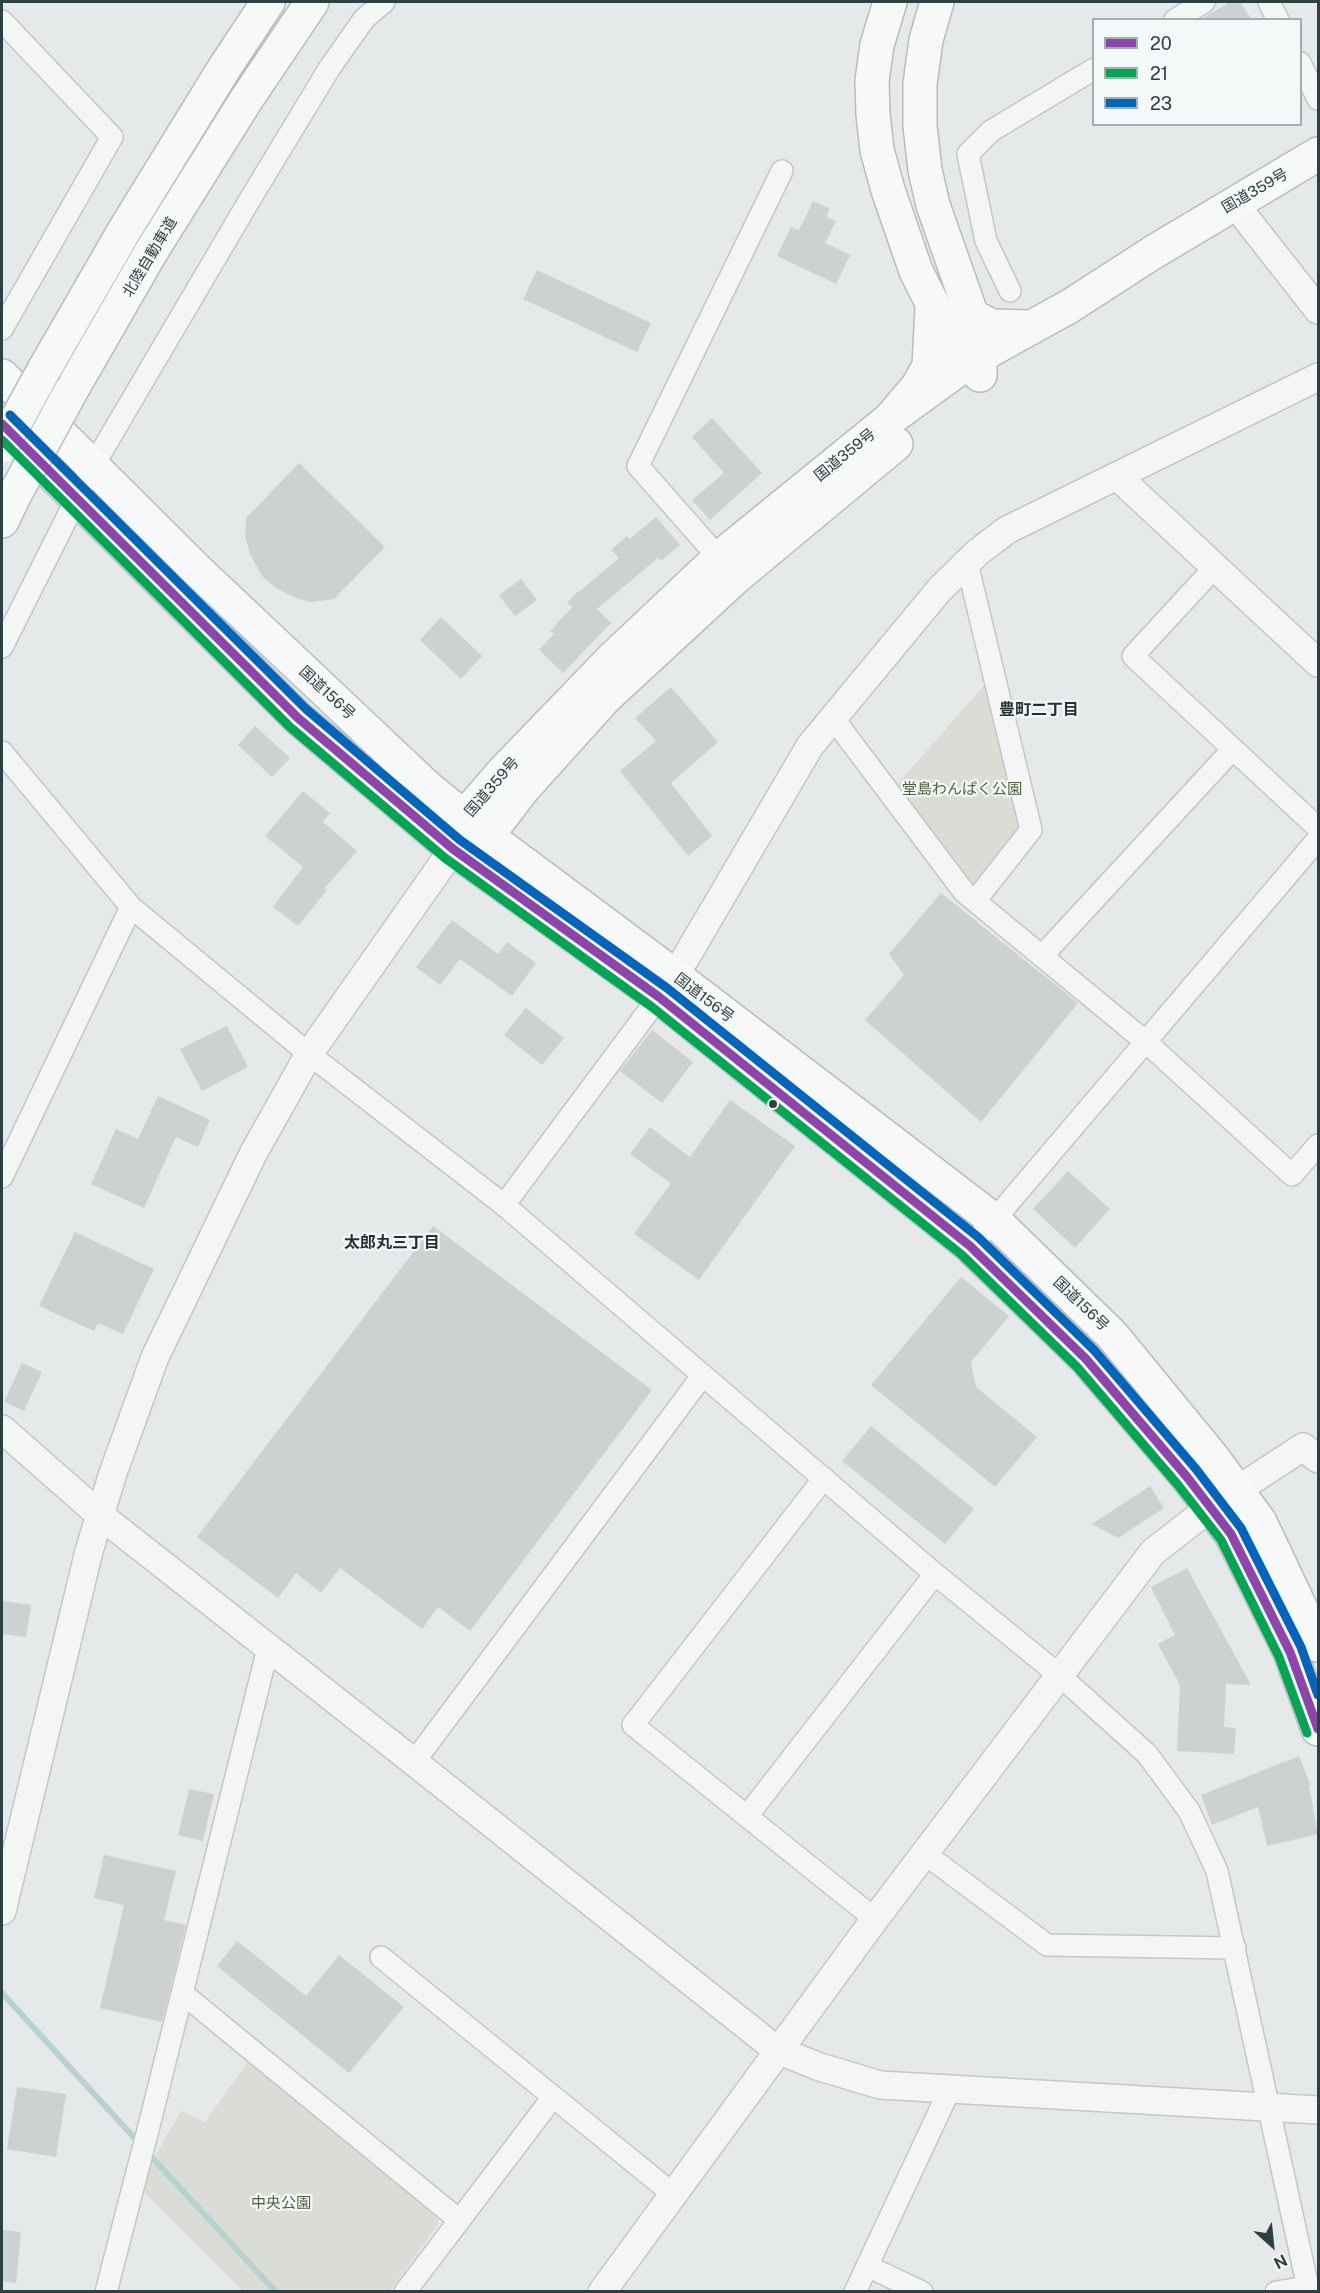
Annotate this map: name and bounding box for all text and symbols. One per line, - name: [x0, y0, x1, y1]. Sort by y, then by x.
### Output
- legend: [1092, 18, 1302, 126]
- text: 20: [1150, 33, 1172, 54]
- text: 21: [1150, 63, 1168, 84]
- text: 23: [1150, 93, 1172, 114]
- street label: 国道359号: [1219, 165, 1291, 217]
- street label: 北陸自動車道: [119, 214, 181, 300]
- street label: 国道359号: [811, 425, 879, 485]
- street label: 国道156号: [295, 663, 359, 723]
- district label: 豊町二丁目: [999, 700, 1079, 720]
- street label: 国道359号: [461, 753, 523, 821]
- park label: 堂島わんぱく公園: [902, 780, 1022, 798]
- street label: 国道156号: [671, 970, 737, 1026]
- unlabelled marker: [767, 1098, 779, 1110]
- district label: 太郎丸三丁目: [344, 1233, 440, 1253]
- street label: 国道156号: [1050, 1273, 1112, 1335]
- park label: 中央公園: [251, 2194, 311, 2212]
- north arrow: [1242, 2215, 1302, 2275]
- text: N: [1271, 2250, 1290, 2273]

